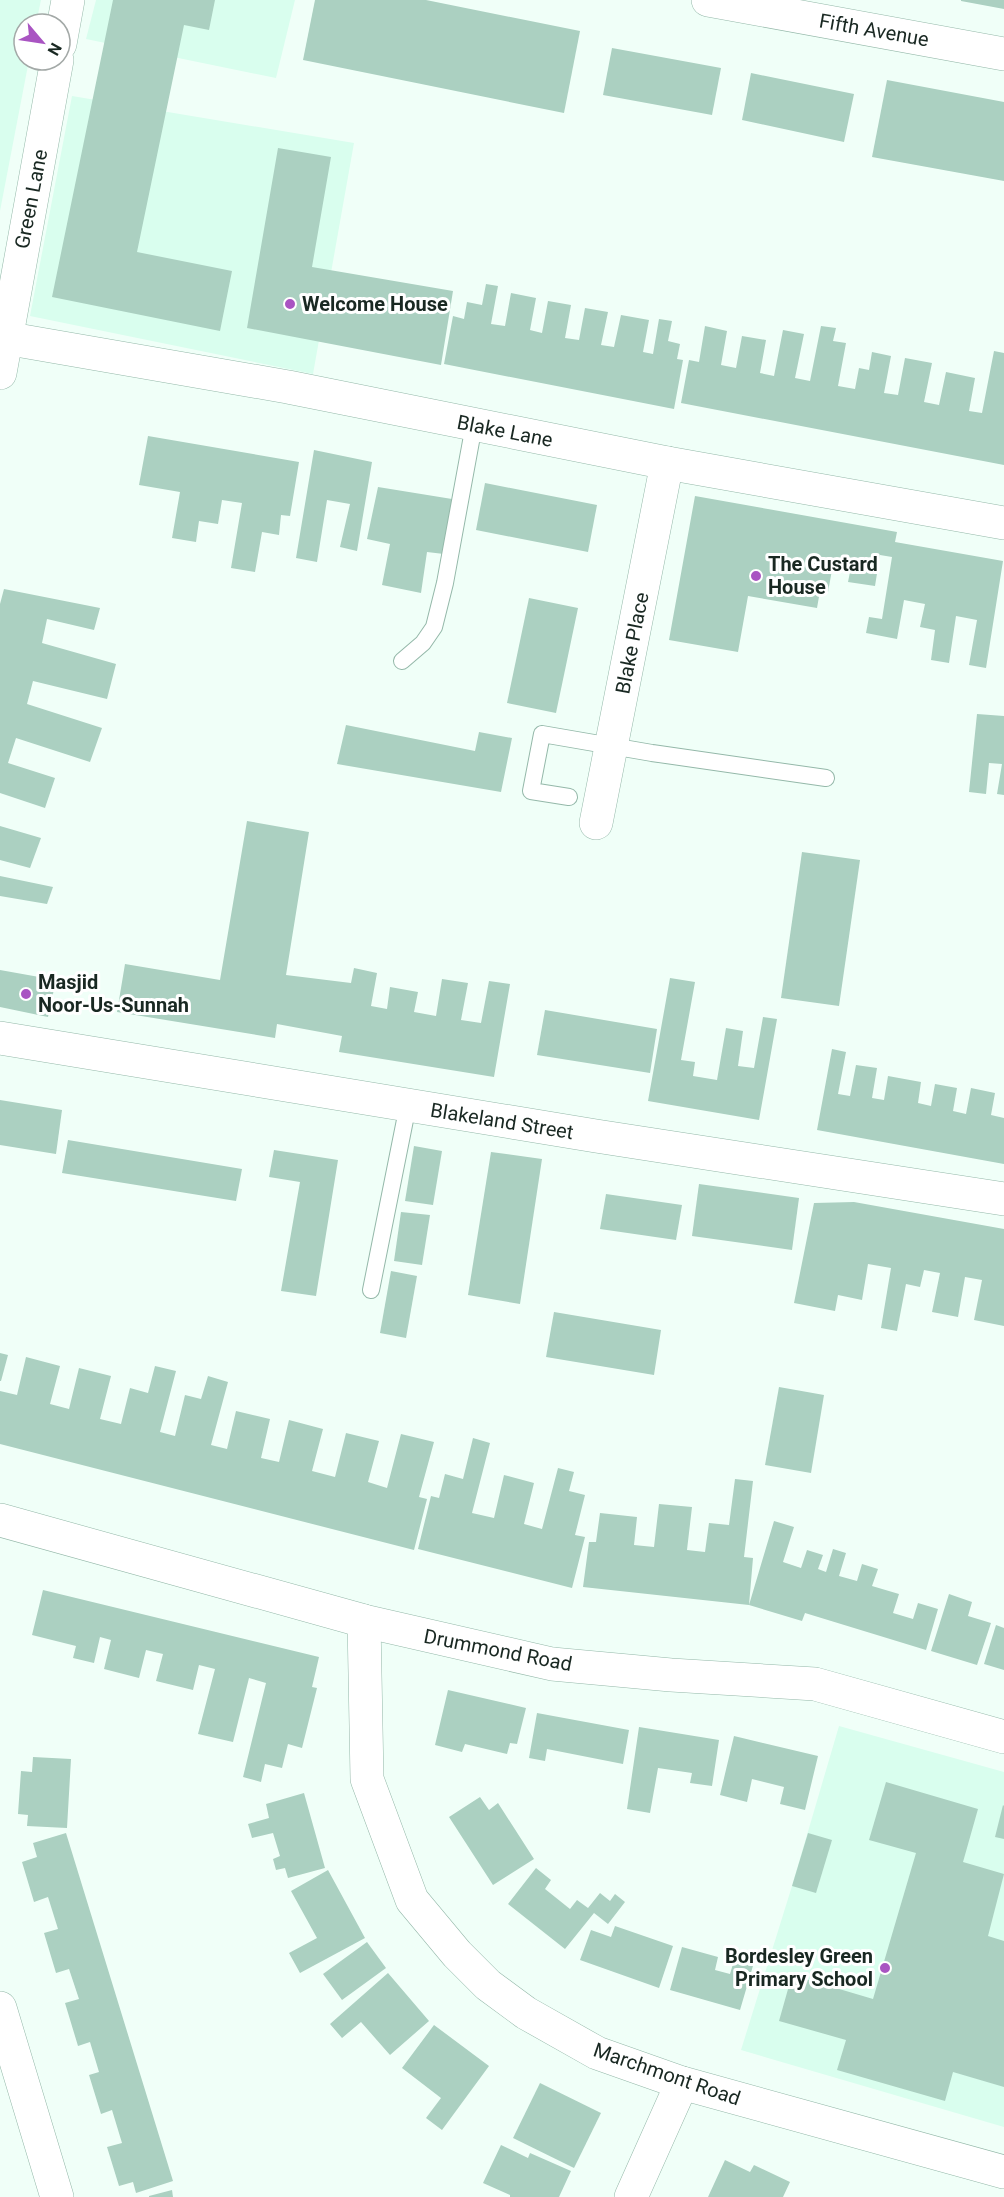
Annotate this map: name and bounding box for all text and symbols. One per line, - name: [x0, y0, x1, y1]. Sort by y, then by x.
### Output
- street label: Fifth Avenue: [817, 9, 931, 51]
- north arrow: [12, 12, 72, 72]
- text: N: [44, 39, 66, 59]
- street label: Green Lane: [10, 147, 52, 251]
- place label: Welcome House: [302, 292, 448, 316]
- marker: Welcome House: [283, 297, 297, 311]
- street label: Blake Lane: [455, 410, 555, 452]
- place label: The Custard House: [768, 552, 878, 599]
- marker: The Custard House: [749, 569, 763, 583]
- street label: Blake Place: [610, 590, 654, 696]
- place label: Masjid Noor-Us-Sunnah: [38, 970, 189, 1017]
- marker: Masjid Noor-Us-Sunnah: [19, 987, 33, 1001]
- street label: Blakeland Street: [429, 1098, 575, 1144]
- street label: Drummond Road: [422, 1624, 574, 1676]
- place label: Bordesley Green Primary School: [725, 1944, 873, 1991]
- marker: Bordesley Green Primary School: [878, 1961, 892, 1975]
- street label: Marchmont Road: [590, 2038, 744, 2110]

